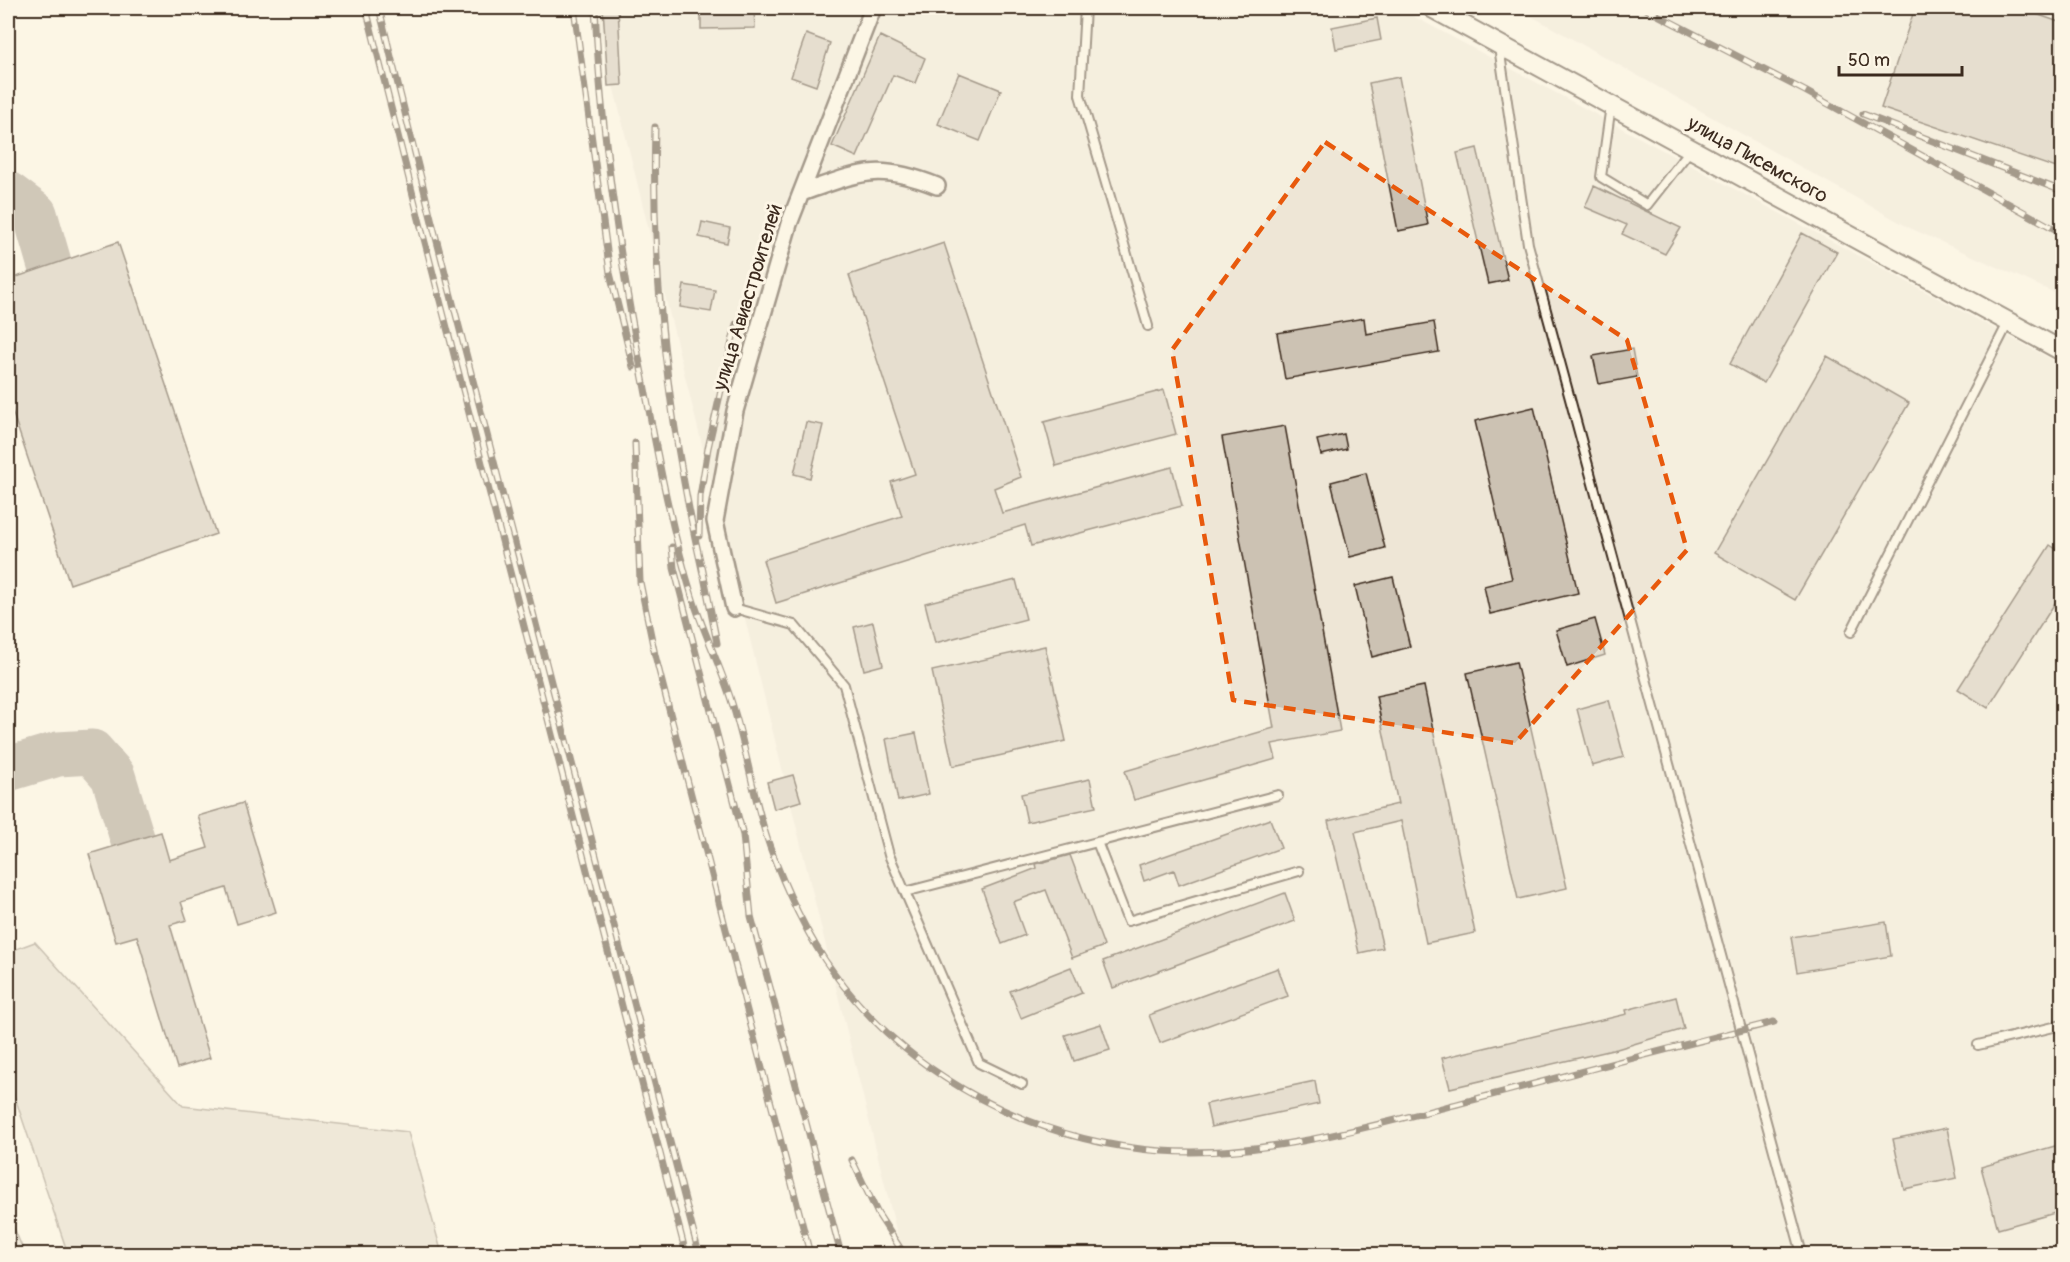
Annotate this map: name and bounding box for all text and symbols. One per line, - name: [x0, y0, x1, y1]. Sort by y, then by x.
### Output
- scale bar: [1839, 39, 1962, 77]
- text: 50 m: [1848, 49, 1890, 72]
- street label: улица Писемского: [1682, 110, 1833, 209]
- street label: улица Авиастроителей: [707, 201, 788, 394]

